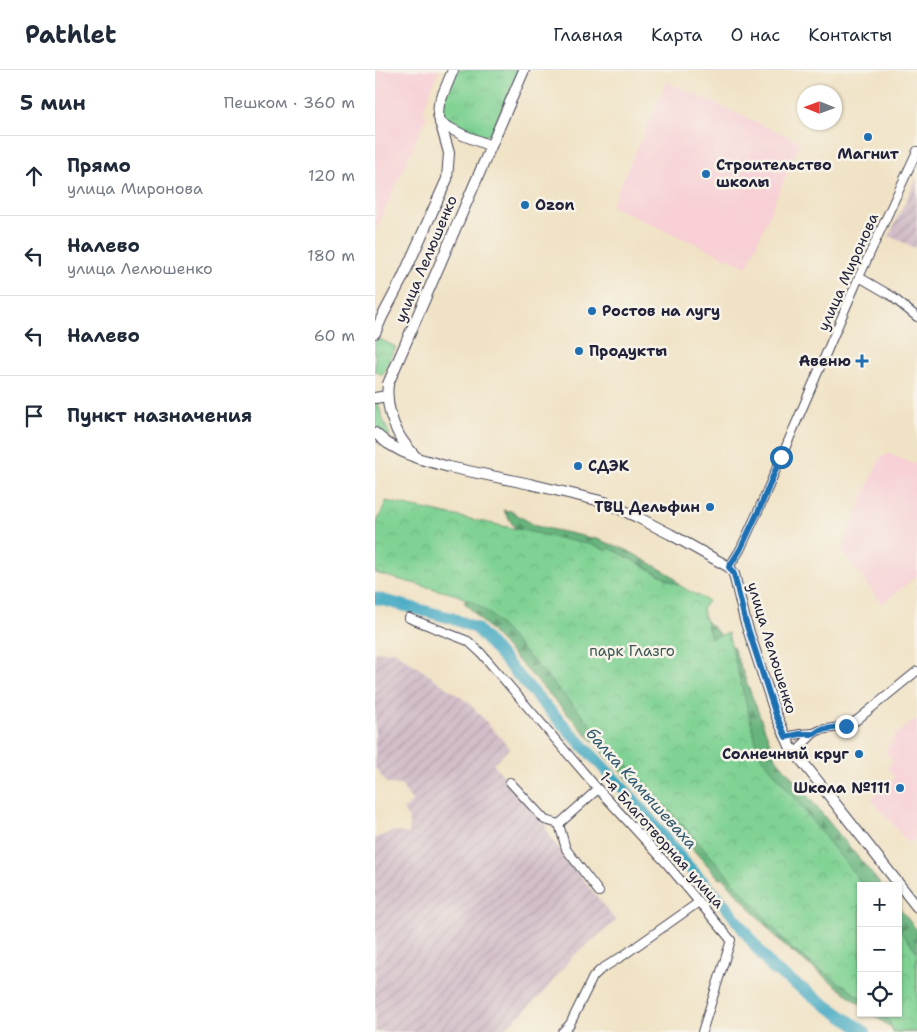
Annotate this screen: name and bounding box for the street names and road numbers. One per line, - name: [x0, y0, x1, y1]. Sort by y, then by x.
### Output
- street label: улица Лелюшенко: [390, 192, 462, 326]
- street label: улица Миронова: [813, 209, 883, 334]
- street label: улица Лелюшенко: [742, 580, 802, 716]
- street label: 1-я Благотворная улица: [595, 768, 729, 913]

